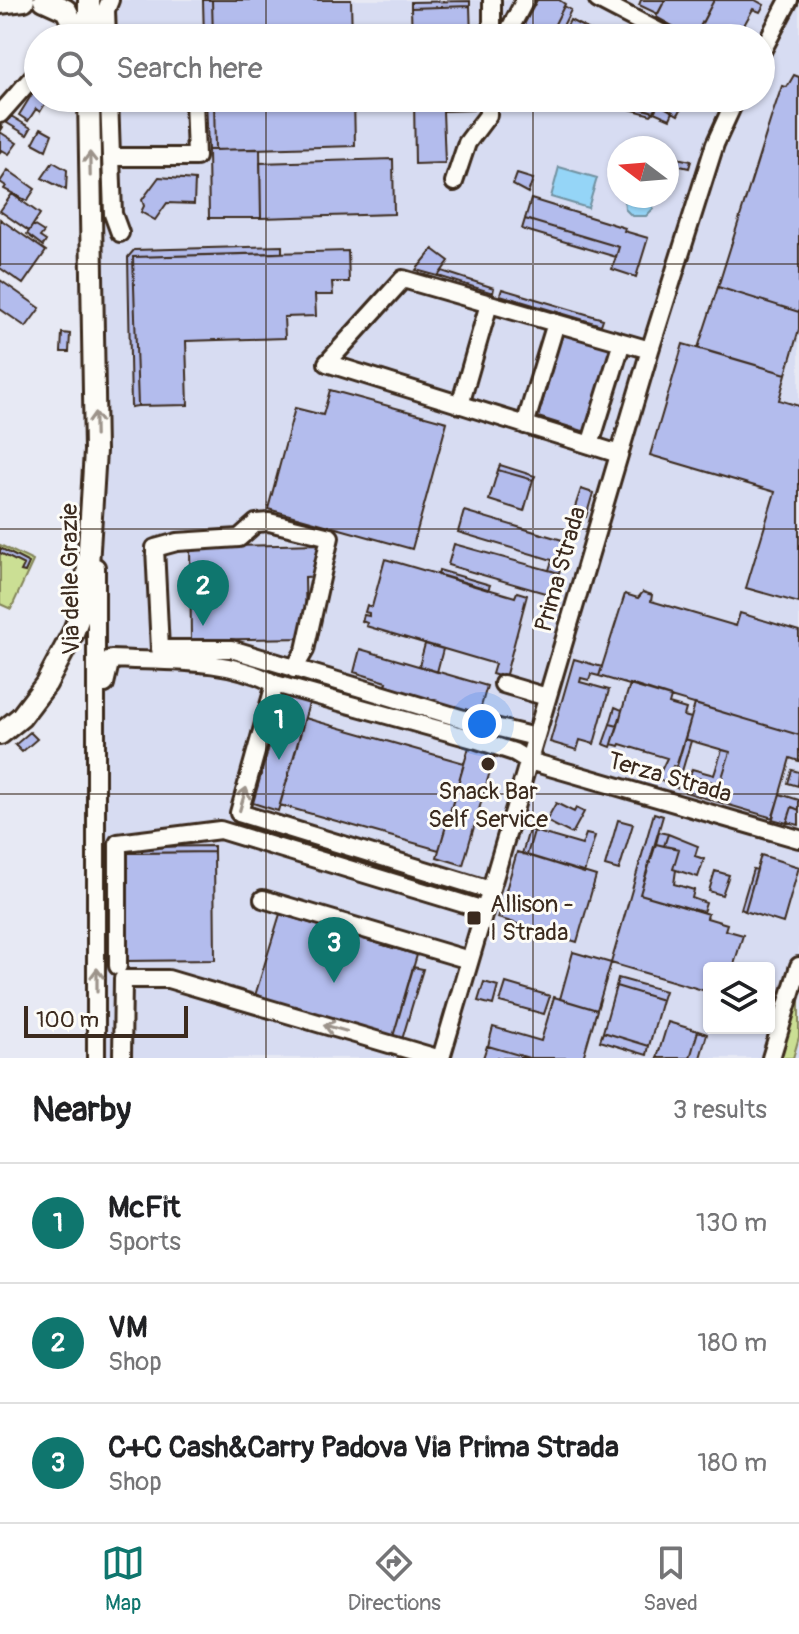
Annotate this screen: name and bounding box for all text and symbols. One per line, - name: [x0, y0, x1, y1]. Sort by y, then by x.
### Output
- search box: [24, 24, 775, 112]
- icon: search: [52, 46, 96, 90]
- text: Search here: [116, 50, 263, 87]
- north arrow: [607, 136, 679, 208]
- one-way arrow: [83, 151, 98, 178]
- one-way arrow: [87, 411, 103, 438]
- street label: Via delle Grazie: [55, 503, 86, 655]
- street label: Prima Strada: [529, 503, 592, 635]
- pin: 2: [177, 560, 229, 626]
- pin: 1: [253, 694, 305, 760]
- your location: [462, 704, 502, 744]
- street label: Terza Strada: [605, 746, 735, 809]
- marker: Snack Bar Self Service: [479, 755, 497, 773]
- place label: Snack Bar Self Service: [428, 777, 548, 834]
- one-way arrow: [237, 787, 252, 813]
- place label: Allison - I Strada: [490, 890, 574, 947]
- marker: Allison - I Strada: [465, 909, 483, 927]
- pin: 3: [308, 917, 360, 983]
- map controls: [703, 962, 775, 1034]
- button: layers: [703, 962, 775, 1034]
- one-way arrow: [89, 967, 105, 994]
- scale bar: [24, 1002, 188, 1038]
- text: 100 m: [36, 1006, 99, 1034]
- one-way arrow: [323, 1020, 349, 1035]
- text: Nearby: [32, 1089, 131, 1132]
- text: 3 results: [673, 1094, 767, 1126]
- text: McFit: [108, 1189, 180, 1226]
- text: 1: [53, 1207, 63, 1239]
- text: 130 m: [696, 1207, 767, 1239]
- text: Sports: [108, 1226, 181, 1258]
- text: VM: [108, 1309, 148, 1346]
- text: 2: [51, 1327, 65, 1359]
- text: 180 m: [697, 1327, 767, 1359]
- text: Shop: [108, 1346, 162, 1378]
- text: C+C Cash&Carry Padova Via Prima Strada: [108, 1429, 619, 1466]
- text: 3: [51, 1447, 65, 1479]
- text: 180 m: [697, 1447, 767, 1479]
- text: Shop: [108, 1466, 162, 1498]
- tab: Map: [101, 1541, 145, 1617]
- tab: Directions: [348, 1541, 441, 1617]
- tab: Saved: [643, 1541, 698, 1617]

